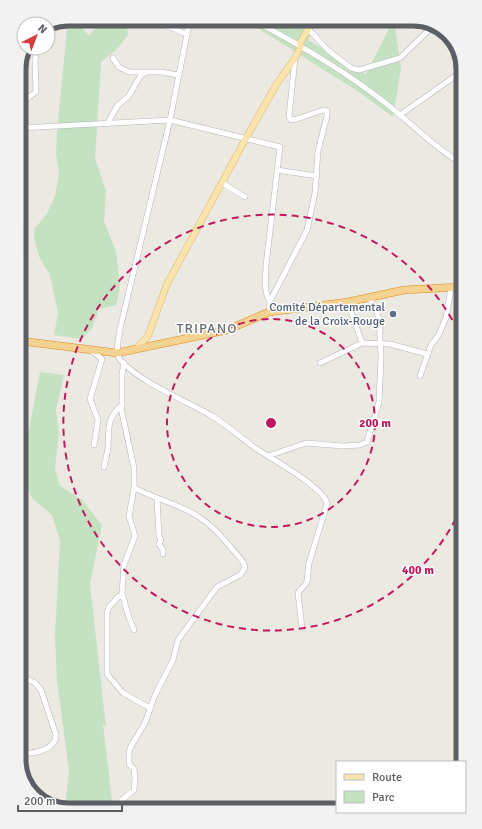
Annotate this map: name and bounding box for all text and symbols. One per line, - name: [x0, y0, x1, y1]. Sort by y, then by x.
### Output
- north arrow: [16, 16, 56, 56]
- text: N: [35, 22, 50, 36]
- place label: Comité Départemental de la Croix-Rouge: [269, 300, 385, 329]
- marker: Comité Départemental de la Croix-Rouge: [388, 309, 398, 319]
- district label: TRIPANO: [177, 320, 237, 337]
- centre of rings: [264, 416, 278, 430]
- text: 200 m: [359, 416, 391, 431]
- text: 400 m: [402, 563, 434, 578]
- legend: [336, 761, 466, 813]
- text: Route: [372, 770, 402, 785]
- scale bar: [18, 787, 122, 813]
- text: Parc: [372, 790, 395, 805]
- text: 200 m: [24, 794, 56, 809]

